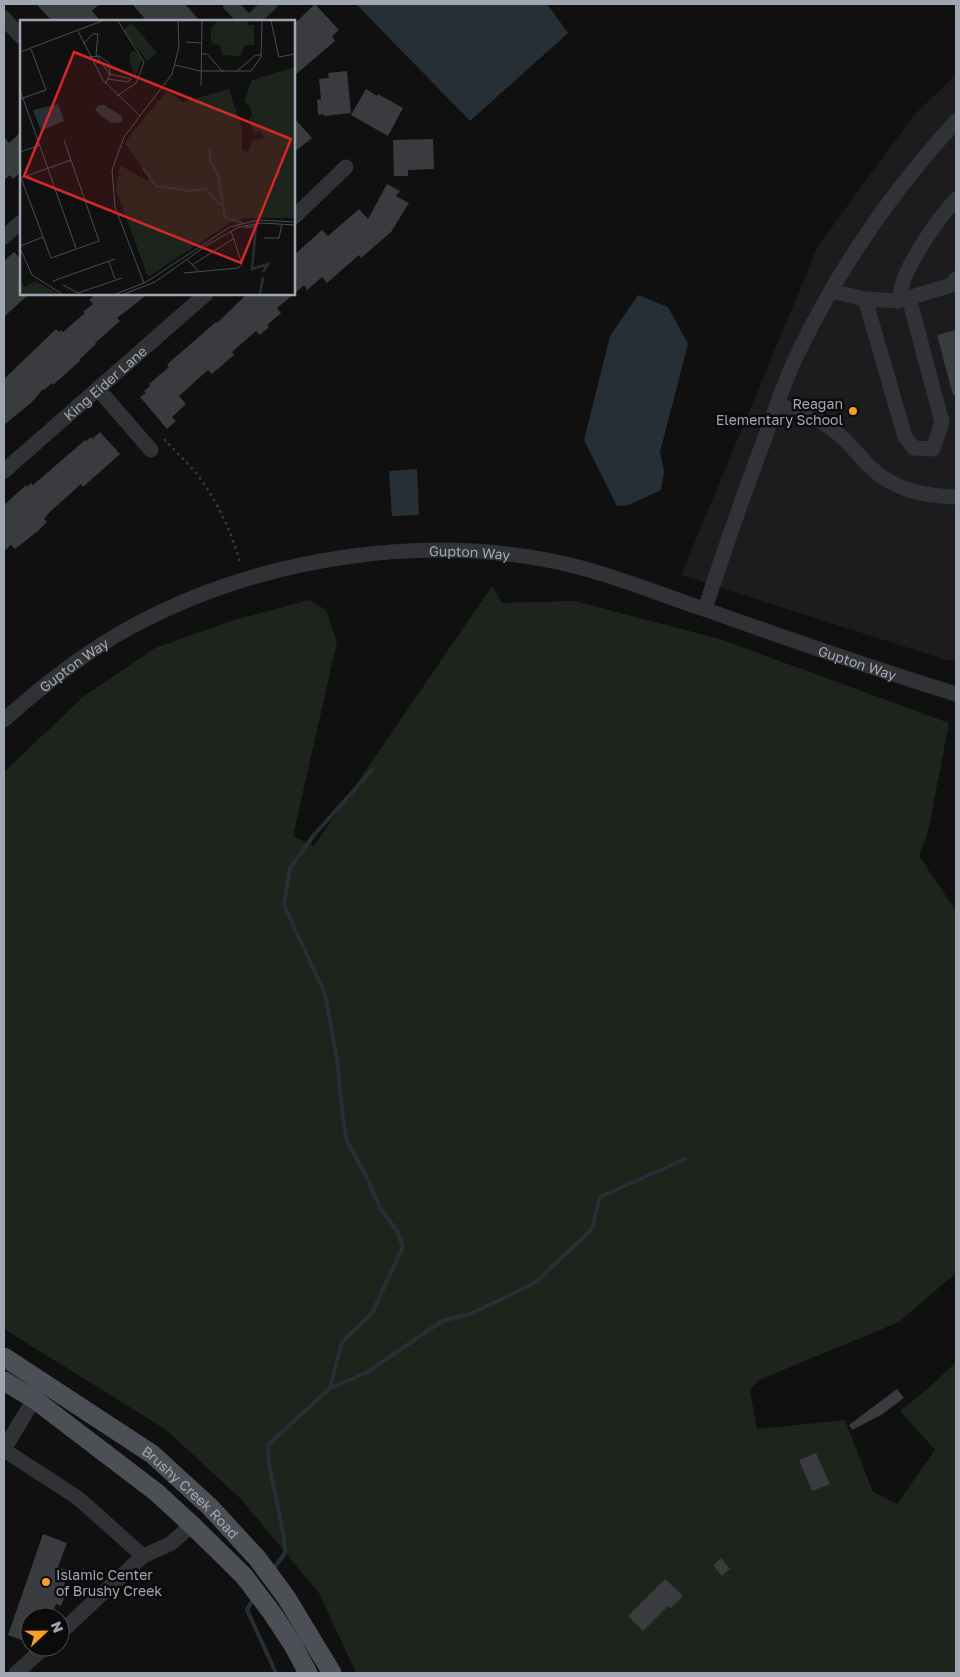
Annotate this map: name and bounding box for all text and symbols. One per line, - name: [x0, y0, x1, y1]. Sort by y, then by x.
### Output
- inset map: [20, 20, 295, 295]
- street label: King Eider Lane: [60, 342, 150, 424]
- place label: Reagan Elementary School: [716, 395, 843, 428]
- marker: Reagan Elementary School: [847, 405, 859, 417]
- street label: Gupton Way: [429, 542, 511, 563]
- street label: Gupton Way: [35, 634, 111, 695]
- street label: Gupton Way: [816, 641, 899, 683]
- street label: Brushy Creek Road: [139, 1442, 243, 1542]
- place label: Islamic Center of Brushy Creek: [56, 1566, 162, 1599]
- marker: Islamic Center of Brushy Creek: [40, 1576, 52, 1588]
- north arrow: [20, 1607, 70, 1657]
- text: N: [48, 1619, 67, 1635]

